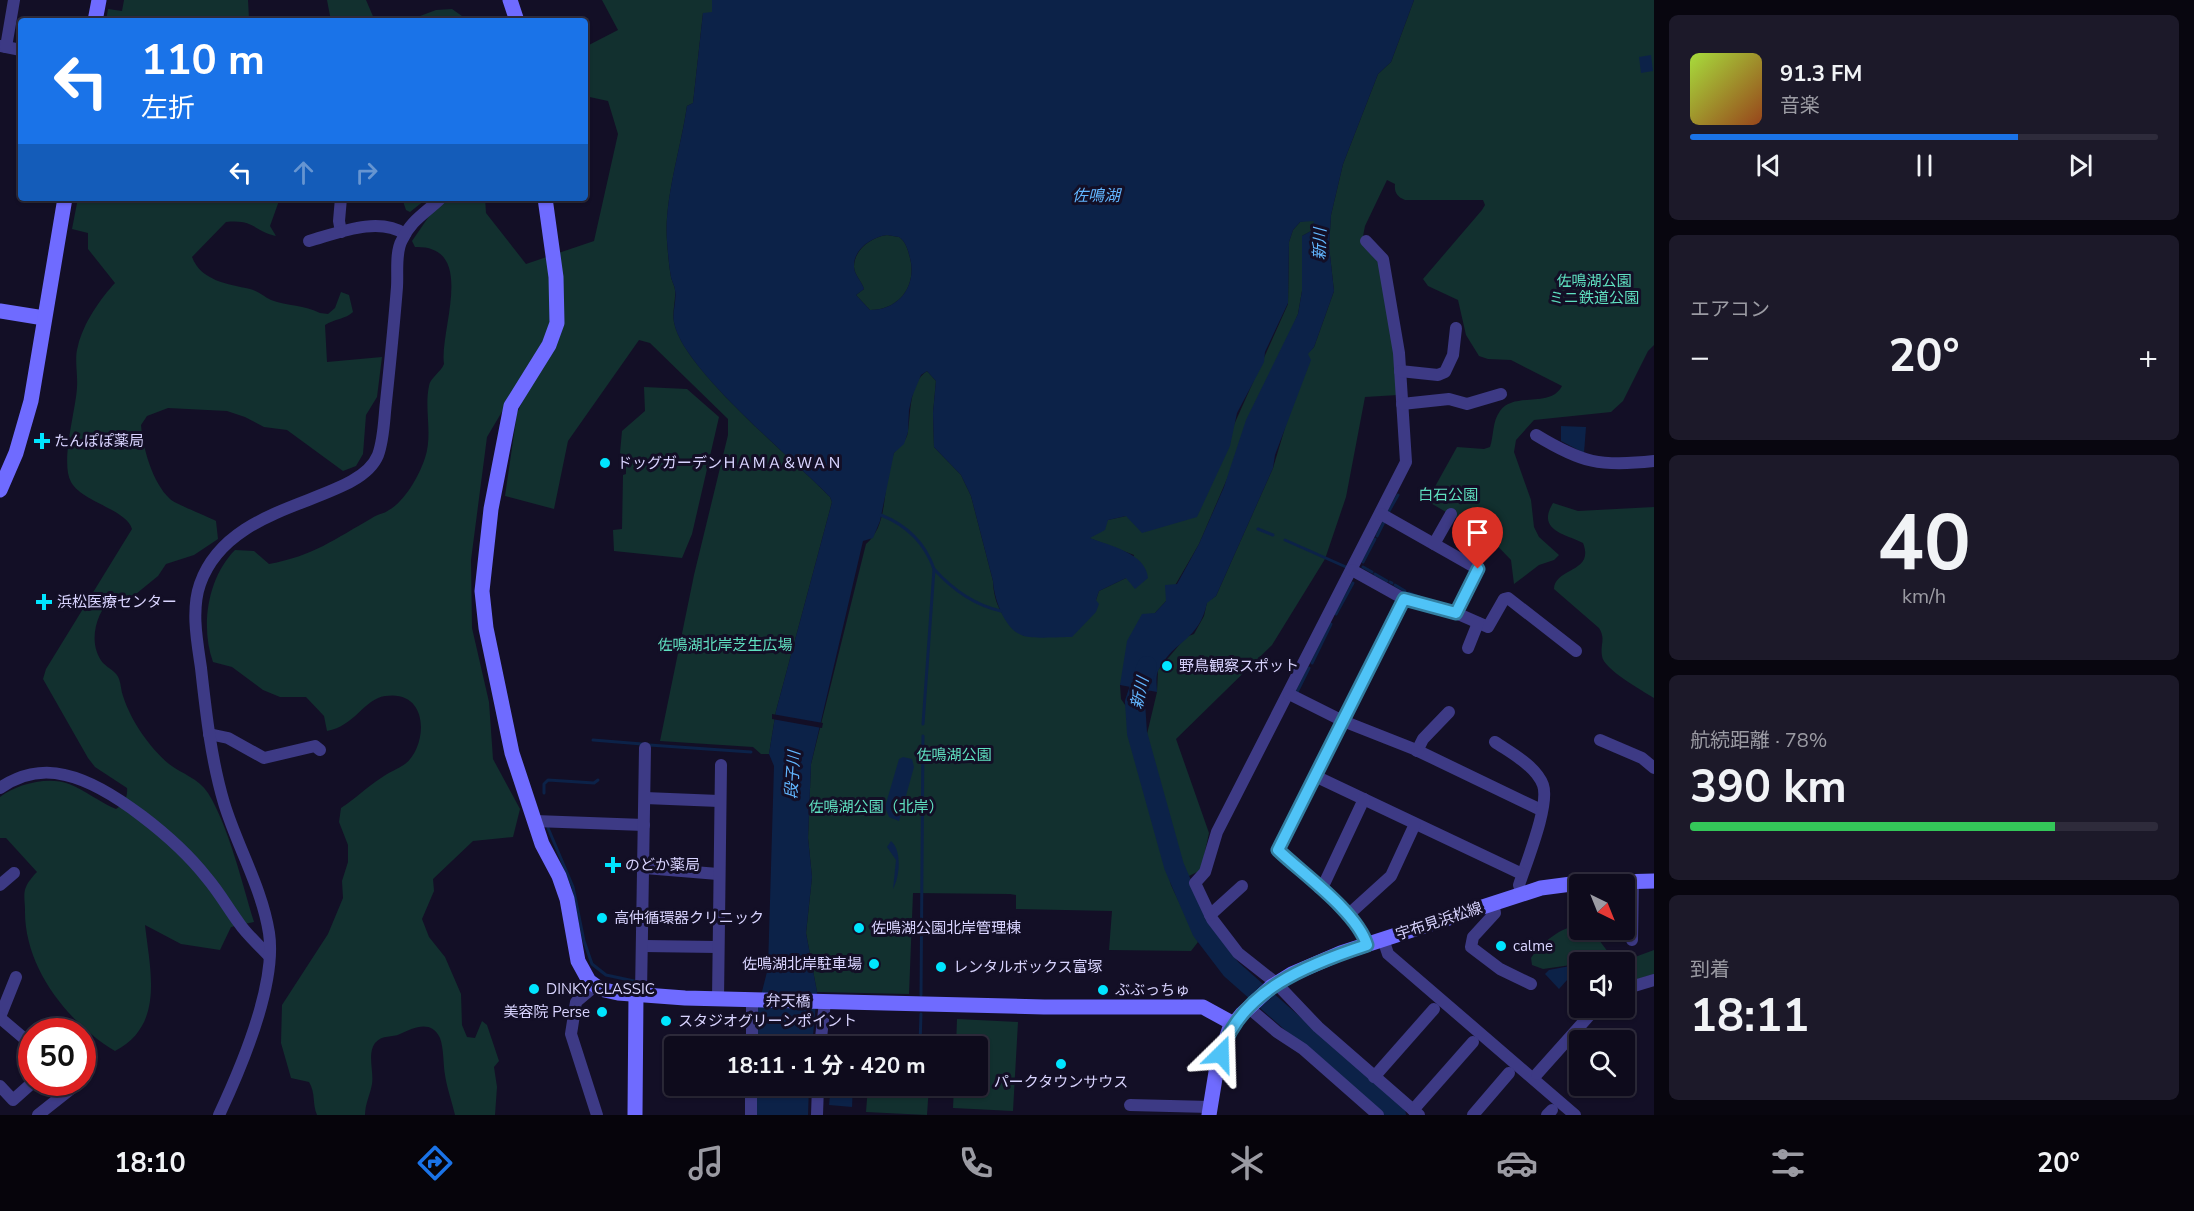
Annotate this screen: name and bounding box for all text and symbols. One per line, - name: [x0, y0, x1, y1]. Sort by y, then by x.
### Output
- text: 110 m: [141, 32, 265, 89]
- icon: left: [42, 42, 120, 120]
- text: 91.3 FM: [1780, 59, 1862, 89]
- text: 左折: [141, 90, 195, 127]
- text: 音楽: [1780, 92, 1820, 119]
- icon: previous: [1752, 149, 1785, 182]
- icon: pause: [1908, 149, 1941, 182]
- icon: next: [2064, 149, 2097, 182]
- icon: left: [224, 156, 257, 189]
- icon: ahead: [287, 156, 320, 189]
- icon: right: [350, 156, 383, 189]
- water label: 佐鳴湖: [1072, 185, 1123, 207]
- water label: 新川: [1308, 226, 1332, 260]
- park label: 佐鳴湖公園 ミニ鉄道公園: [1549, 271, 1639, 308]
- text: エアコン: [1690, 296, 1770, 323]
- text: 20°: [1888, 326, 1960, 387]
- text: −: [1690, 335, 1710, 380]
- text: +: [2138, 335, 2158, 380]
- place label: たんぽぽ薬局: [54, 431, 144, 451]
- marker: たんぽぽ薬局: [35, 434, 49, 448]
- place label: ドッグガーデンＨＡＭＡ＆ＷＡＮ: [617, 453, 842, 473]
- marker: ドッグガーデンＨＡＭＡ＆ＷＡＮ: [598, 456, 612, 470]
- park label: 白石公園: [1418, 485, 1478, 505]
- text: 40: [1877, 490, 1971, 597]
- pin: [1452, 507, 1503, 569]
- icon: arrive: [1461, 516, 1494, 549]
- text: km/h: [1902, 583, 1946, 610]
- place label: 浜松医療センター: [57, 592, 177, 612]
- marker: 浜松医療センター: [35, 593, 53, 611]
- park label: 佐鳴湖北岸芝生広場: [657, 635, 793, 655]
- place label: 野鳥観察スポット: [1179, 656, 1299, 676]
- marker: 野鳥観察スポット: [1160, 659, 1174, 673]
- water label: 新川: [1126, 673, 1155, 711]
- text: 航続距離 · 78%: [1690, 727, 1827, 754]
- park label: 佐鳴湖公園: [916, 745, 992, 765]
- water label: 段子川: [780, 748, 806, 800]
- text: 390 km: [1690, 757, 1847, 818]
- park label: 佐鳴湖公園（北岸）: [808, 797, 944, 817]
- place label: のどか薬局: [625, 855, 700, 875]
- marker: のどか薬局: [606, 858, 620, 872]
- north arrow: [1569, 874, 1635, 940]
- map controls: [1569, 874, 1635, 1096]
- street label: 宇布見浜松線: [1393, 898, 1485, 944]
- place label: 高仲循環器クリニック: [614, 908, 764, 928]
- marker: 高仲循環器クリニック: [595, 911, 609, 925]
- place label: 佐鳴湖公園北岸管理棟: [871, 918, 1021, 938]
- marker: 佐鳴湖公園北岸管理棟: [852, 921, 866, 935]
- place label: calme: [1513, 936, 1553, 956]
- marker: calme: [1494, 939, 1508, 953]
- button: sound: [1569, 952, 1635, 1018]
- place label: 佐鳴湖北岸駐車場: [742, 954, 862, 974]
- text: 到着: [1690, 956, 1730, 983]
- marker: 佐鳴湖北岸駐車場: [867, 957, 881, 971]
- place label: レンタルボックス富塚: [953, 957, 1103, 977]
- marker: レンタルボックス富塚: [934, 960, 948, 974]
- place label: DINKY CLASSIC: [546, 979, 655, 999]
- place label: ぶぶっちゅ: [1115, 980, 1190, 1000]
- marker: DINKY CLASSIC: [527, 982, 541, 996]
- marker: ぶぶっちゅ: [1096, 983, 1110, 997]
- text: 18:11: [1690, 986, 1809, 1047]
- street label: 弁天橋: [765, 991, 811, 1011]
- place label: 美容院 Perse: [504, 1002, 590, 1022]
- marker: 美容院 Perse: [595, 1005, 609, 1019]
- place label: スタジオグリーンポイント: [678, 1011, 857, 1031]
- marker: スタジオグリーンポイント: [659, 1014, 673, 1028]
- speed limit sign: 50: [18, 1018, 96, 1096]
- position arrow: [1189, 1022, 1253, 1086]
- button: search: [1569, 1030, 1635, 1096]
- text: 18:11 · 1 分 · 420 m: [727, 1051, 925, 1081]
- marker: パークタウンサウス: [1054, 1057, 1068, 1071]
- place label: パークタウンサウス: [994, 1072, 1128, 1092]
- icon: directions: [414, 1142, 456, 1184]
- icon: music: [685, 1142, 727, 1184]
- icon: phone: [955, 1142, 997, 1184]
- icon: climate: [1226, 1142, 1268, 1184]
- icon: car: [1496, 1142, 1538, 1184]
- icon: filters: [1767, 1142, 1809, 1184]
- text: 18:10: [114, 1145, 186, 1182]
- text: 20°: [2037, 1145, 2080, 1182]

